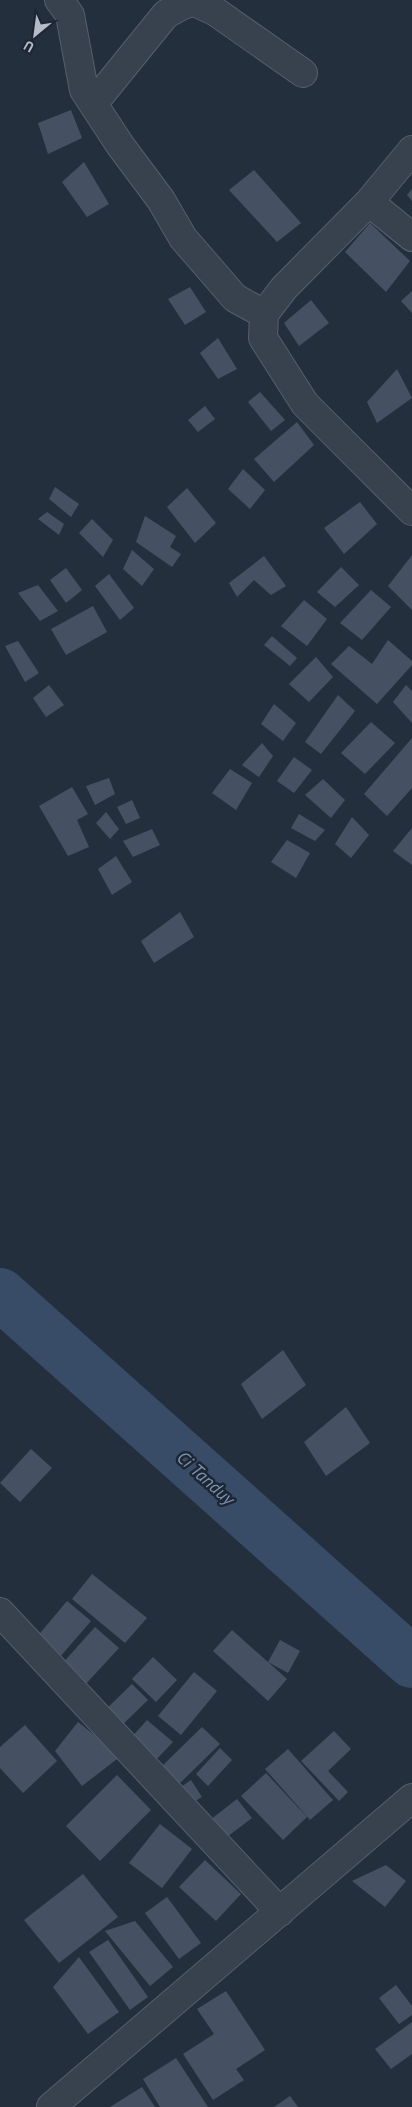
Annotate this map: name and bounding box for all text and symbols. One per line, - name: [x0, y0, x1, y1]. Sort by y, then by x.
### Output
- north arrow: [10, 10, 60, 60]
- text: U: [20, 36, 37, 56]
- water label: Ci Tanduy: [172, 1446, 241, 1511]

